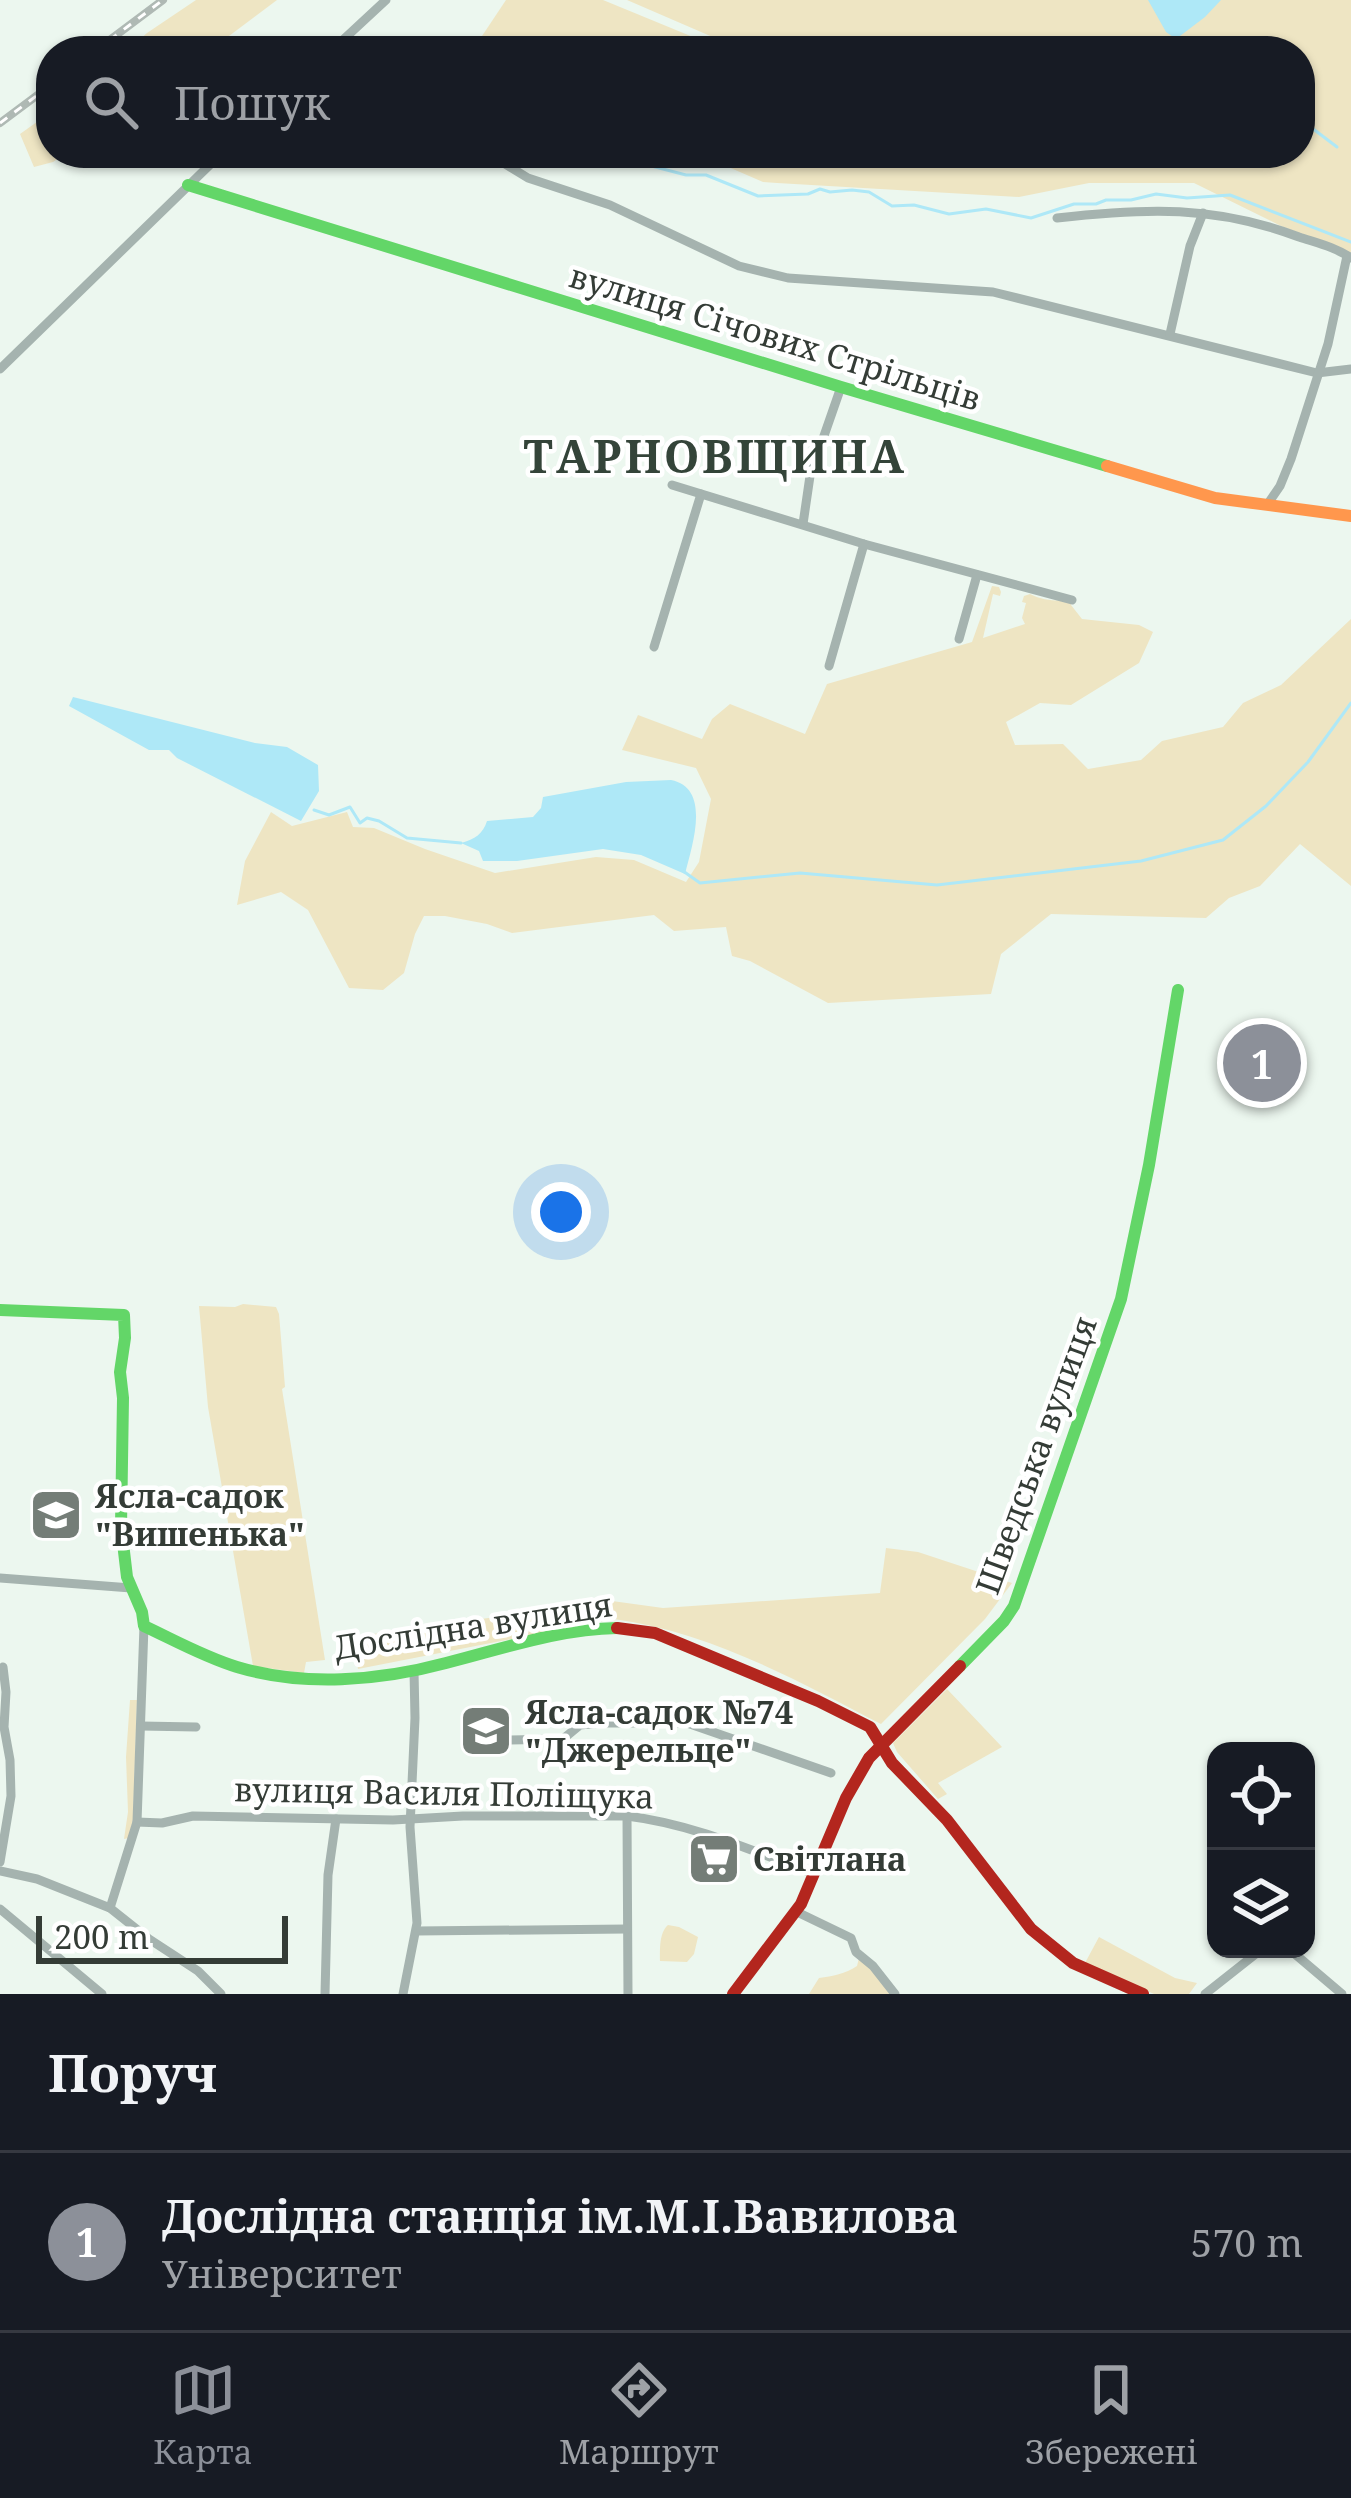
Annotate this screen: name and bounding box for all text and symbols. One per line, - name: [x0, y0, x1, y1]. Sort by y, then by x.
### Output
- search box: [36, 36, 1315, 168]
- icon: search: [78, 69, 144, 135]
- text: Пошук: [174, 72, 330, 133]
- street label: вулиця Січових Стрільців: [564, 252, 986, 421]
- district label: ТАРНОВЩИНА: [523, 425, 907, 486]
- pin: 1: [1223, 1018, 1301, 1108]
- your location: [531, 1182, 591, 1242]
- street label: Шведська вулиця: [964, 1310, 1107, 1600]
- place label: Ясла-садок "Вишенька": [94, 1473, 305, 1556]
- school or university icon: Ясла-садок "Вишенька": [28, 1487, 84, 1543]
- street label: Дослідна вулиця: [330, 1581, 615, 1670]
- place label: Ясла-садок №74 "Джерельце": [524, 1689, 793, 1772]
- school or university icon: Ясла-садок №74 "Джерельце": [458, 1703, 514, 1759]
- map controls: [1207, 1742, 1315, 1958]
- button: locate: [1207, 1742, 1315, 1850]
- street label: вулиця Василя Поліщука: [234, 1766, 654, 1819]
- supermarket icon: Світлана: [686, 1831, 742, 1887]
- place label: Світлана: [753, 1836, 907, 1881]
- button: layers: [1207, 1850, 1315, 1958]
- scale bar: [36, 1910, 288, 1963]
- text: 200 m: [54, 1914, 149, 1959]
- text: Поруч: [48, 2037, 217, 2107]
- text: Дослідна станція ім.М.І.Вавилова: [162, 2185, 958, 2246]
- text: 1: [76, 2215, 98, 2268]
- text: 570 m: [1191, 2215, 1303, 2268]
- text: Університет: [162, 2246, 402, 2299]
- tab: Карта: [153, 2357, 253, 2474]
- tab: Маршрут: [559, 2357, 719, 2474]
- tab: Збережені: [1025, 2357, 1198, 2474]

